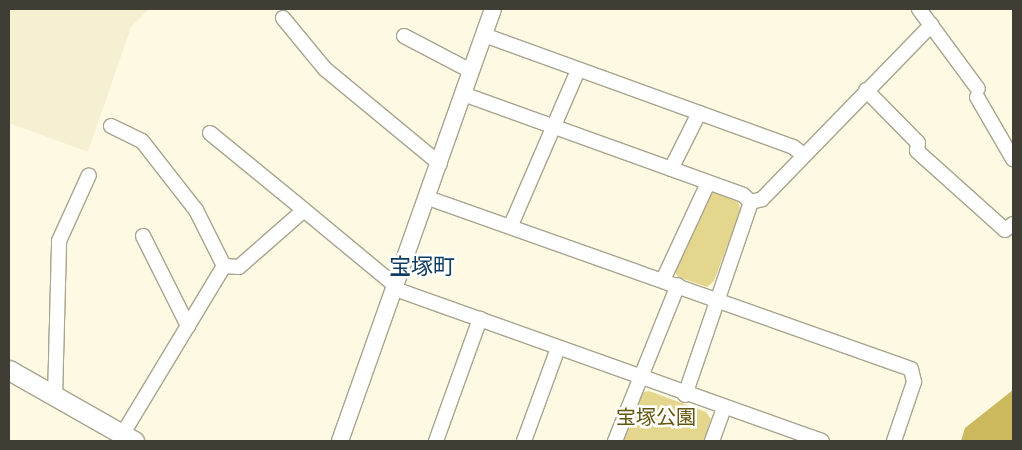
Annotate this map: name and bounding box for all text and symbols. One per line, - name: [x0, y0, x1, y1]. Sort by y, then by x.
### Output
- district label: 宝塚町: [389, 255, 455, 281]
- park label: 宝塚公園: [616, 406, 696, 430]

